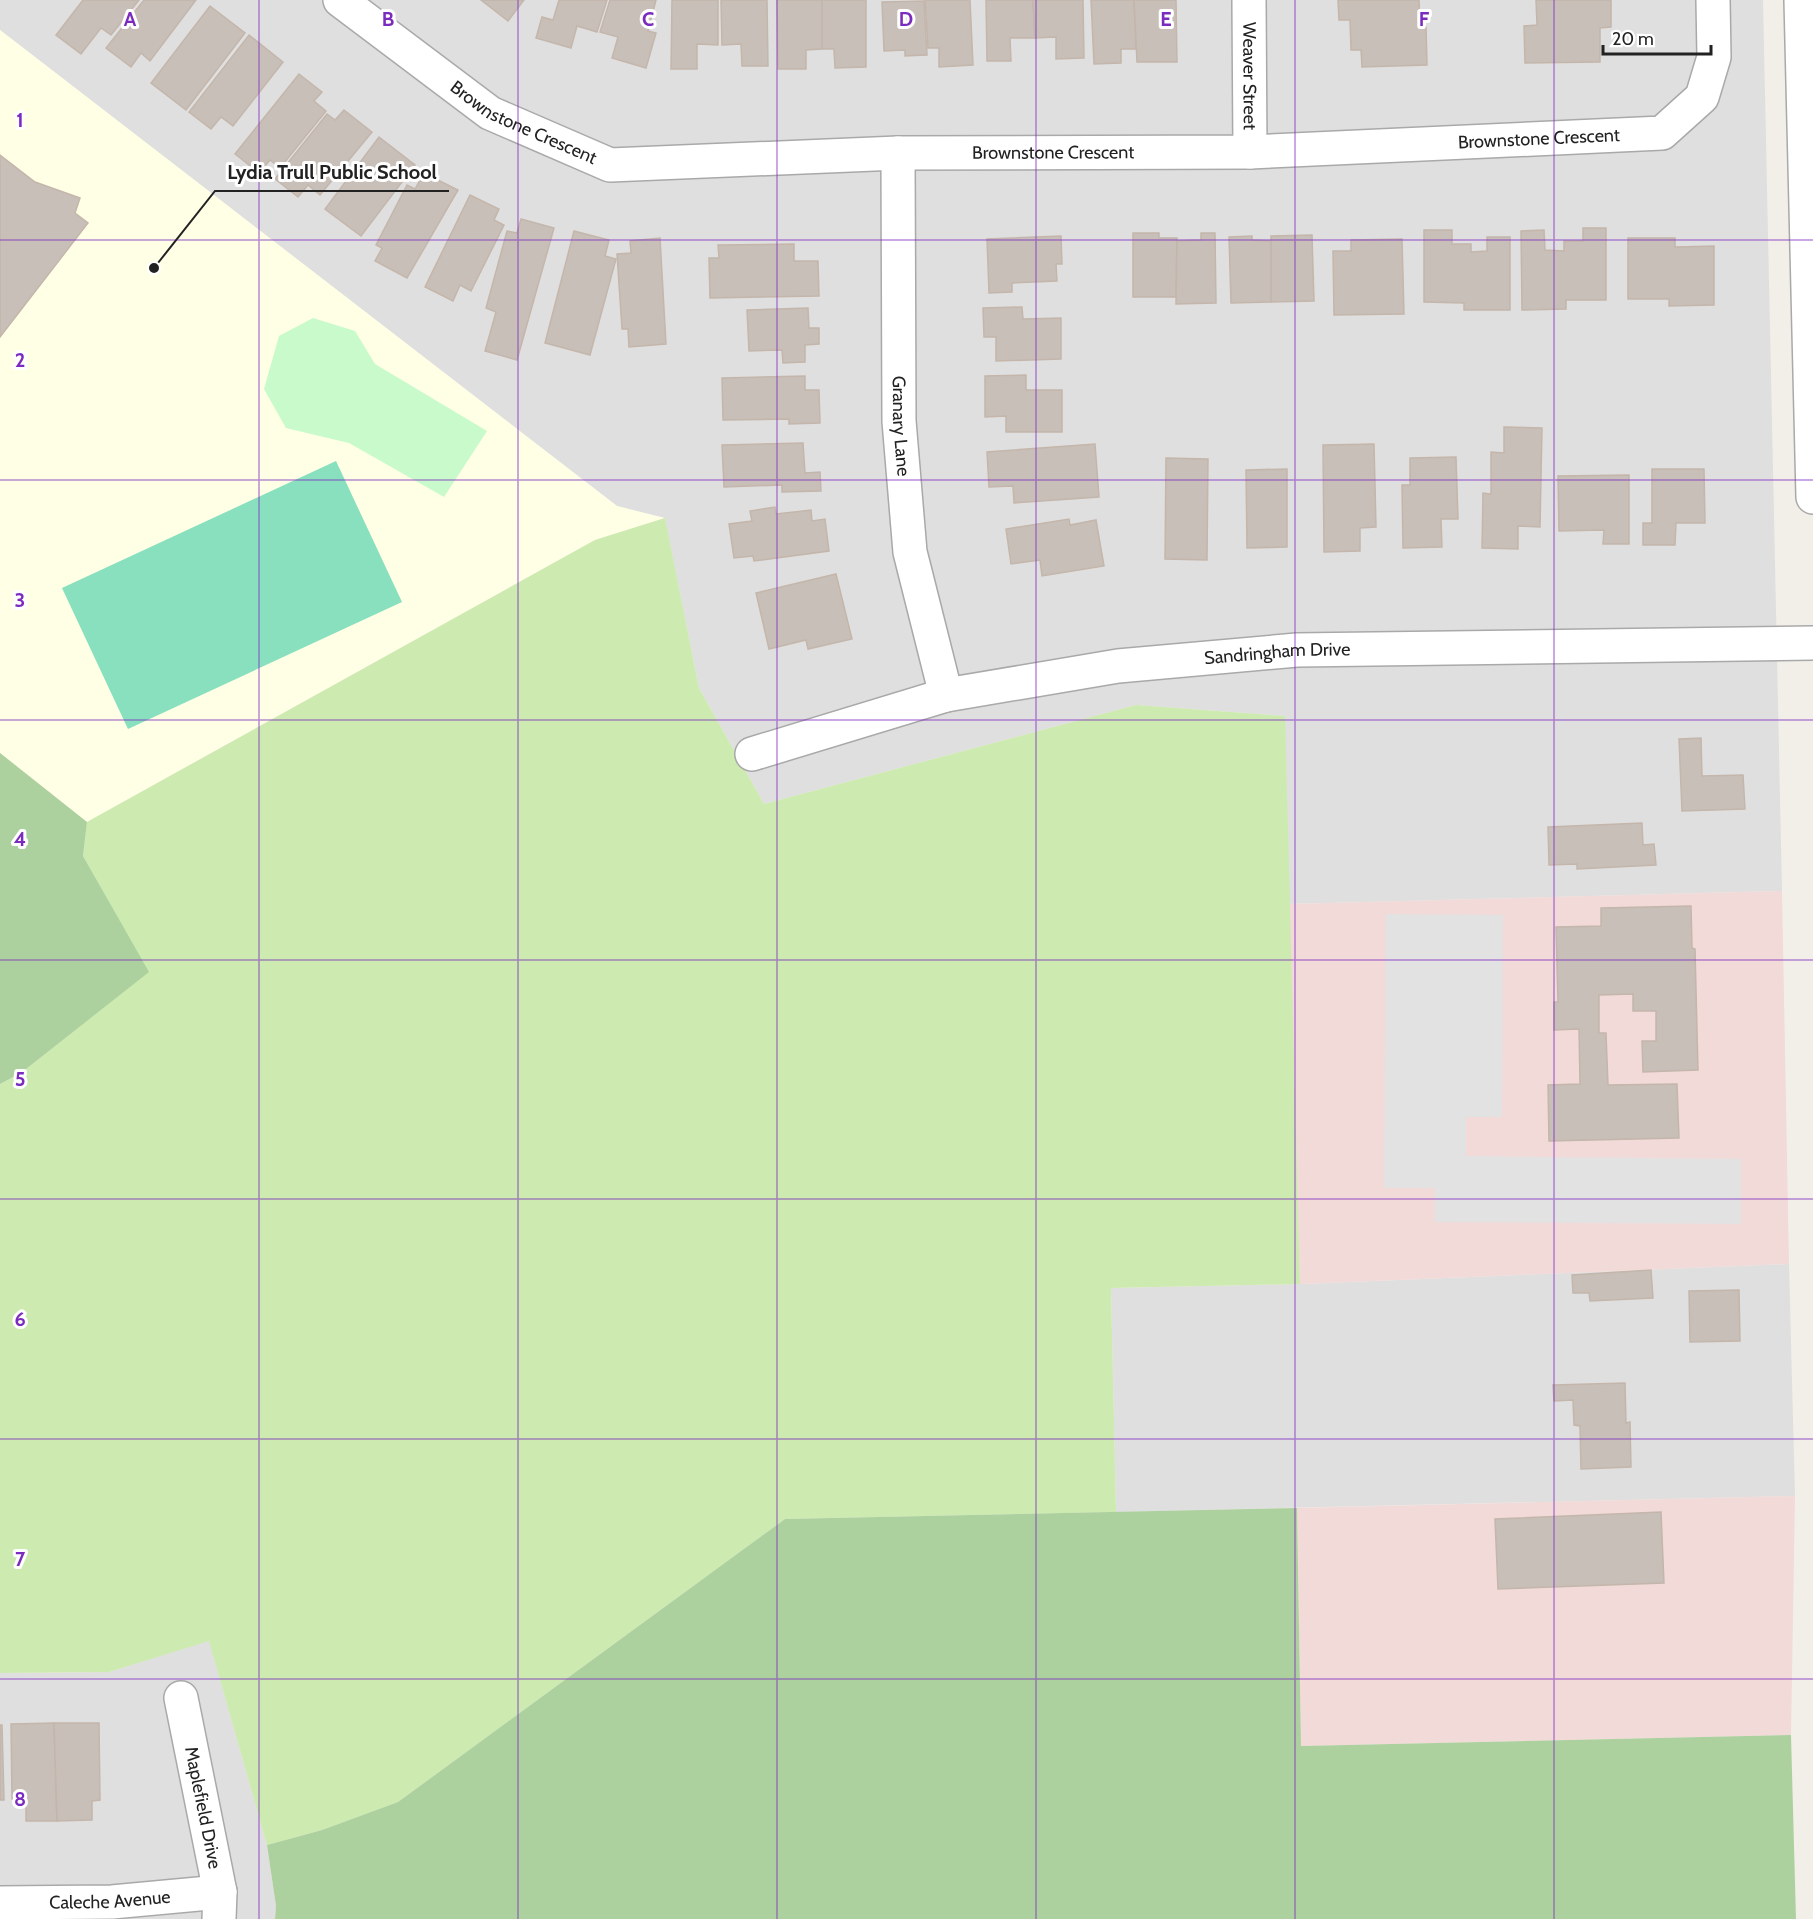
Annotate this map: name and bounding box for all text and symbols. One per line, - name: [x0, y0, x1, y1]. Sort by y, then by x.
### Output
- text: A: [124, 7, 137, 31]
- text: B: [382, 7, 394, 31]
- text: C: [642, 7, 654, 31]
- text: D: [899, 7, 913, 31]
- text: E: [1160, 7, 1172, 31]
- text: F: [1419, 7, 1430, 31]
- scale bar: [1603, 18, 1711, 56]
- street label: Weaver Street: [1238, 22, 1261, 130]
- text: 20 m: [1612, 28, 1654, 50]
- street label: Brownstone Crescent: [446, 76, 600, 169]
- text: 1: [16, 108, 24, 132]
- street label: Brownstone Crescent: [1457, 124, 1620, 153]
- street label: Brownstone Crescent: [972, 141, 1134, 164]
- callout: Lydia Trull Public School: [215, 153, 449, 191]
- text: Lydia Trull Public School: [227, 160, 437, 184]
- text: 2: [15, 348, 25, 372]
- street label: Granary Lane: [888, 376, 915, 477]
- text: 3: [15, 588, 25, 612]
- street label: Sandringham Drive: [1203, 638, 1350, 669]
- text: 4: [14, 827, 26, 851]
- text: 5: [15, 1067, 25, 1091]
- text: 6: [14, 1307, 26, 1331]
- text: 7: [15, 1547, 26, 1571]
- street label: Maplefield Drive: [180, 1745, 226, 1871]
- text: 8: [14, 1787, 26, 1811]
- street label: Caleche Avenue: [49, 1886, 171, 1914]

